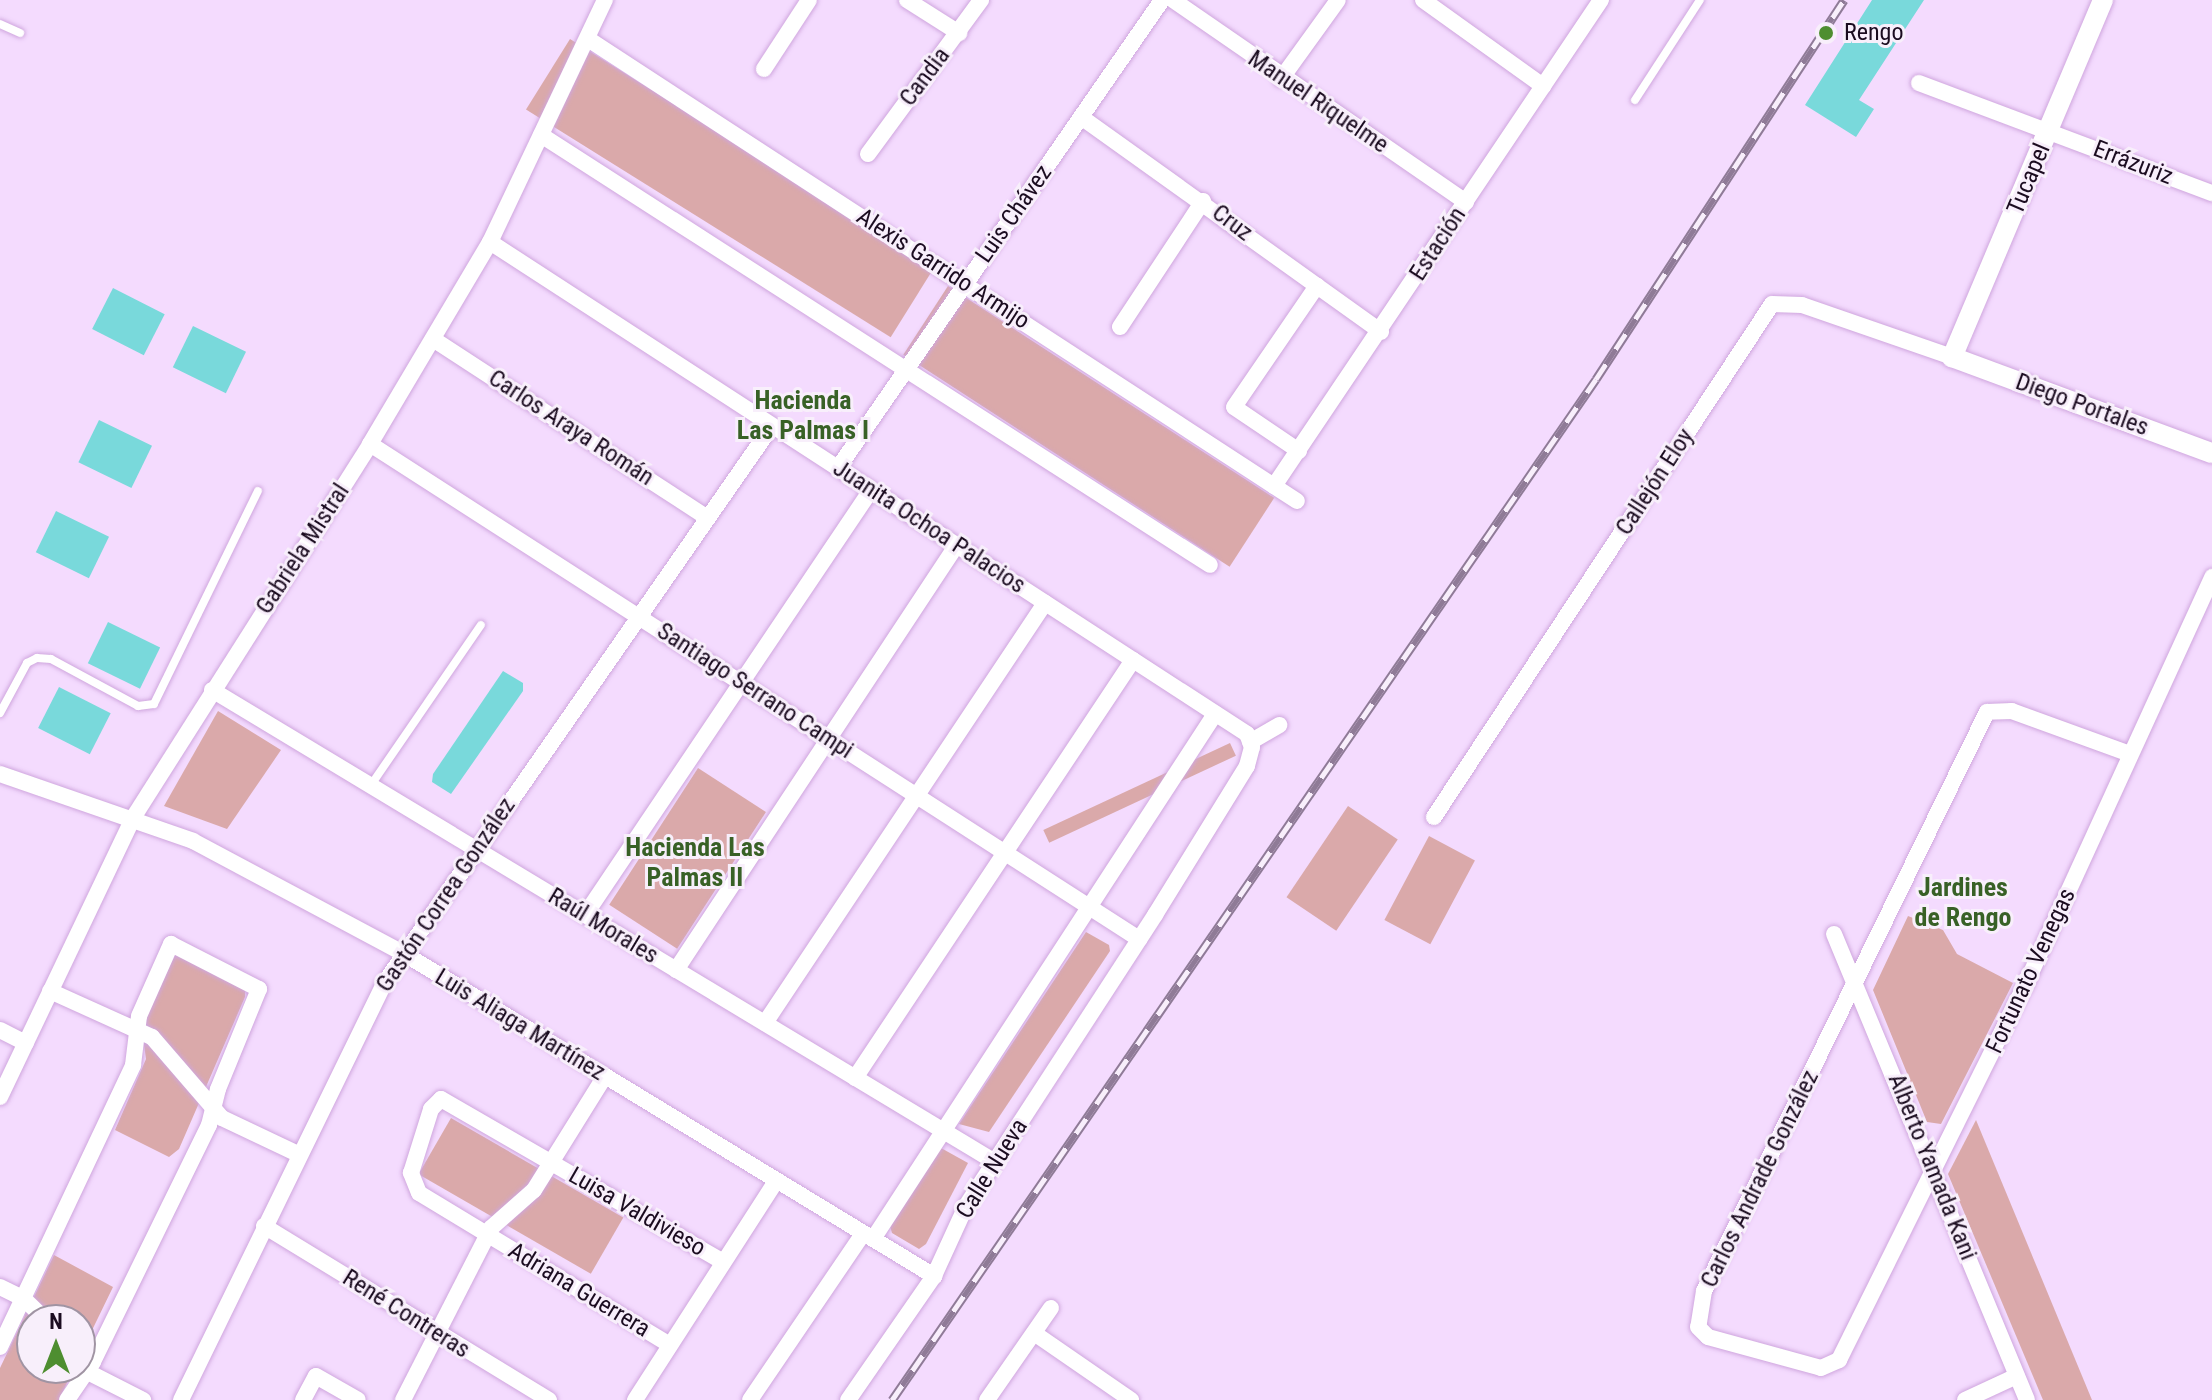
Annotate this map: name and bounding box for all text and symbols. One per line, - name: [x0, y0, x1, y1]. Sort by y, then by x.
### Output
- place label: Rengo: [1844, 19, 1903, 47]
- marker: Rengo: [1815, 22, 1837, 44]
- street label: Candia: [894, 42, 956, 112]
- street label: Manuel Riquelme: [1242, 44, 1394, 160]
- street label: Errázuriz: [2089, 135, 2177, 191]
- street label: Tucapel: [2001, 139, 2057, 219]
- street label: Luis Chávez: [970, 160, 1058, 268]
- street label: Cruz: [1206, 199, 1258, 247]
- street label: Alexis Garrido Armijo: [851, 202, 1035, 336]
- street label: Estación: [1404, 202, 1472, 286]
- street label: Carlos Araya Román: [483, 364, 659, 492]
- street label: Diego Portales: [2012, 368, 2152, 442]
- district label: Hacienda Las Palmas I: [737, 385, 869, 446]
- street label: Callejón Eloy: [1610, 423, 1700, 541]
- street label: Juanita Ochoa Palacios: [827, 454, 1031, 600]
- street label: Gabriela Mistral: [250, 478, 356, 620]
- street label: Santiago Serrano Campi: [652, 617, 858, 765]
- street label: Gastón Correa González: [370, 792, 522, 998]
- district label: Hacienda Las Palmas II: [625, 832, 765, 894]
- district label: Jardines de Rengo: [1915, 872, 2011, 934]
- street label: Raúl Morales: [543, 882, 663, 970]
- street label: Fortunato Venegas: [1980, 884, 2082, 1058]
- street label: Luis Aliaga Martínez: [430, 963, 610, 1087]
- street label: Carlos Andrade González: [1695, 1066, 1825, 1292]
- street label: Alberto Yamada Kani: [1882, 1070, 1982, 1264]
- street label: Calle Nueva: [950, 1114, 1034, 1224]
- street label: Luisa Valdivieso: [563, 1161, 711, 1263]
- street label: Adriana Guerrera: [503, 1237, 655, 1343]
- street label: René Contreras: [337, 1264, 475, 1364]
- north arrow: [16, 1304, 96, 1384]
- text: N: [49, 1309, 63, 1334]

